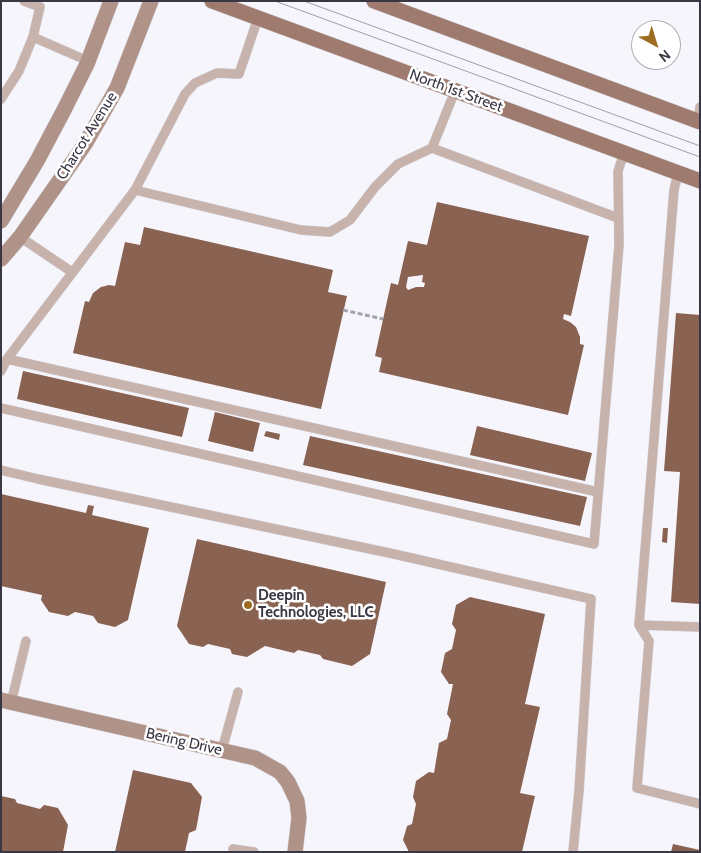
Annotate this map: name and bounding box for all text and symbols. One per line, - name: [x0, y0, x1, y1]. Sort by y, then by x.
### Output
- north arrow: [631, 20, 681, 70]
- text: N: [655, 46, 674, 66]
- street label: North 1st Street: [407, 66, 505, 116]
- street label: Charcot Avenue: [53, 89, 121, 183]
- place label: Deepin Technologies, LLC: [258, 587, 374, 622]
- marker: Deepin Technologies, LLC: [242, 599, 254, 611]
- street label: Bering Drive: [144, 725, 224, 759]

